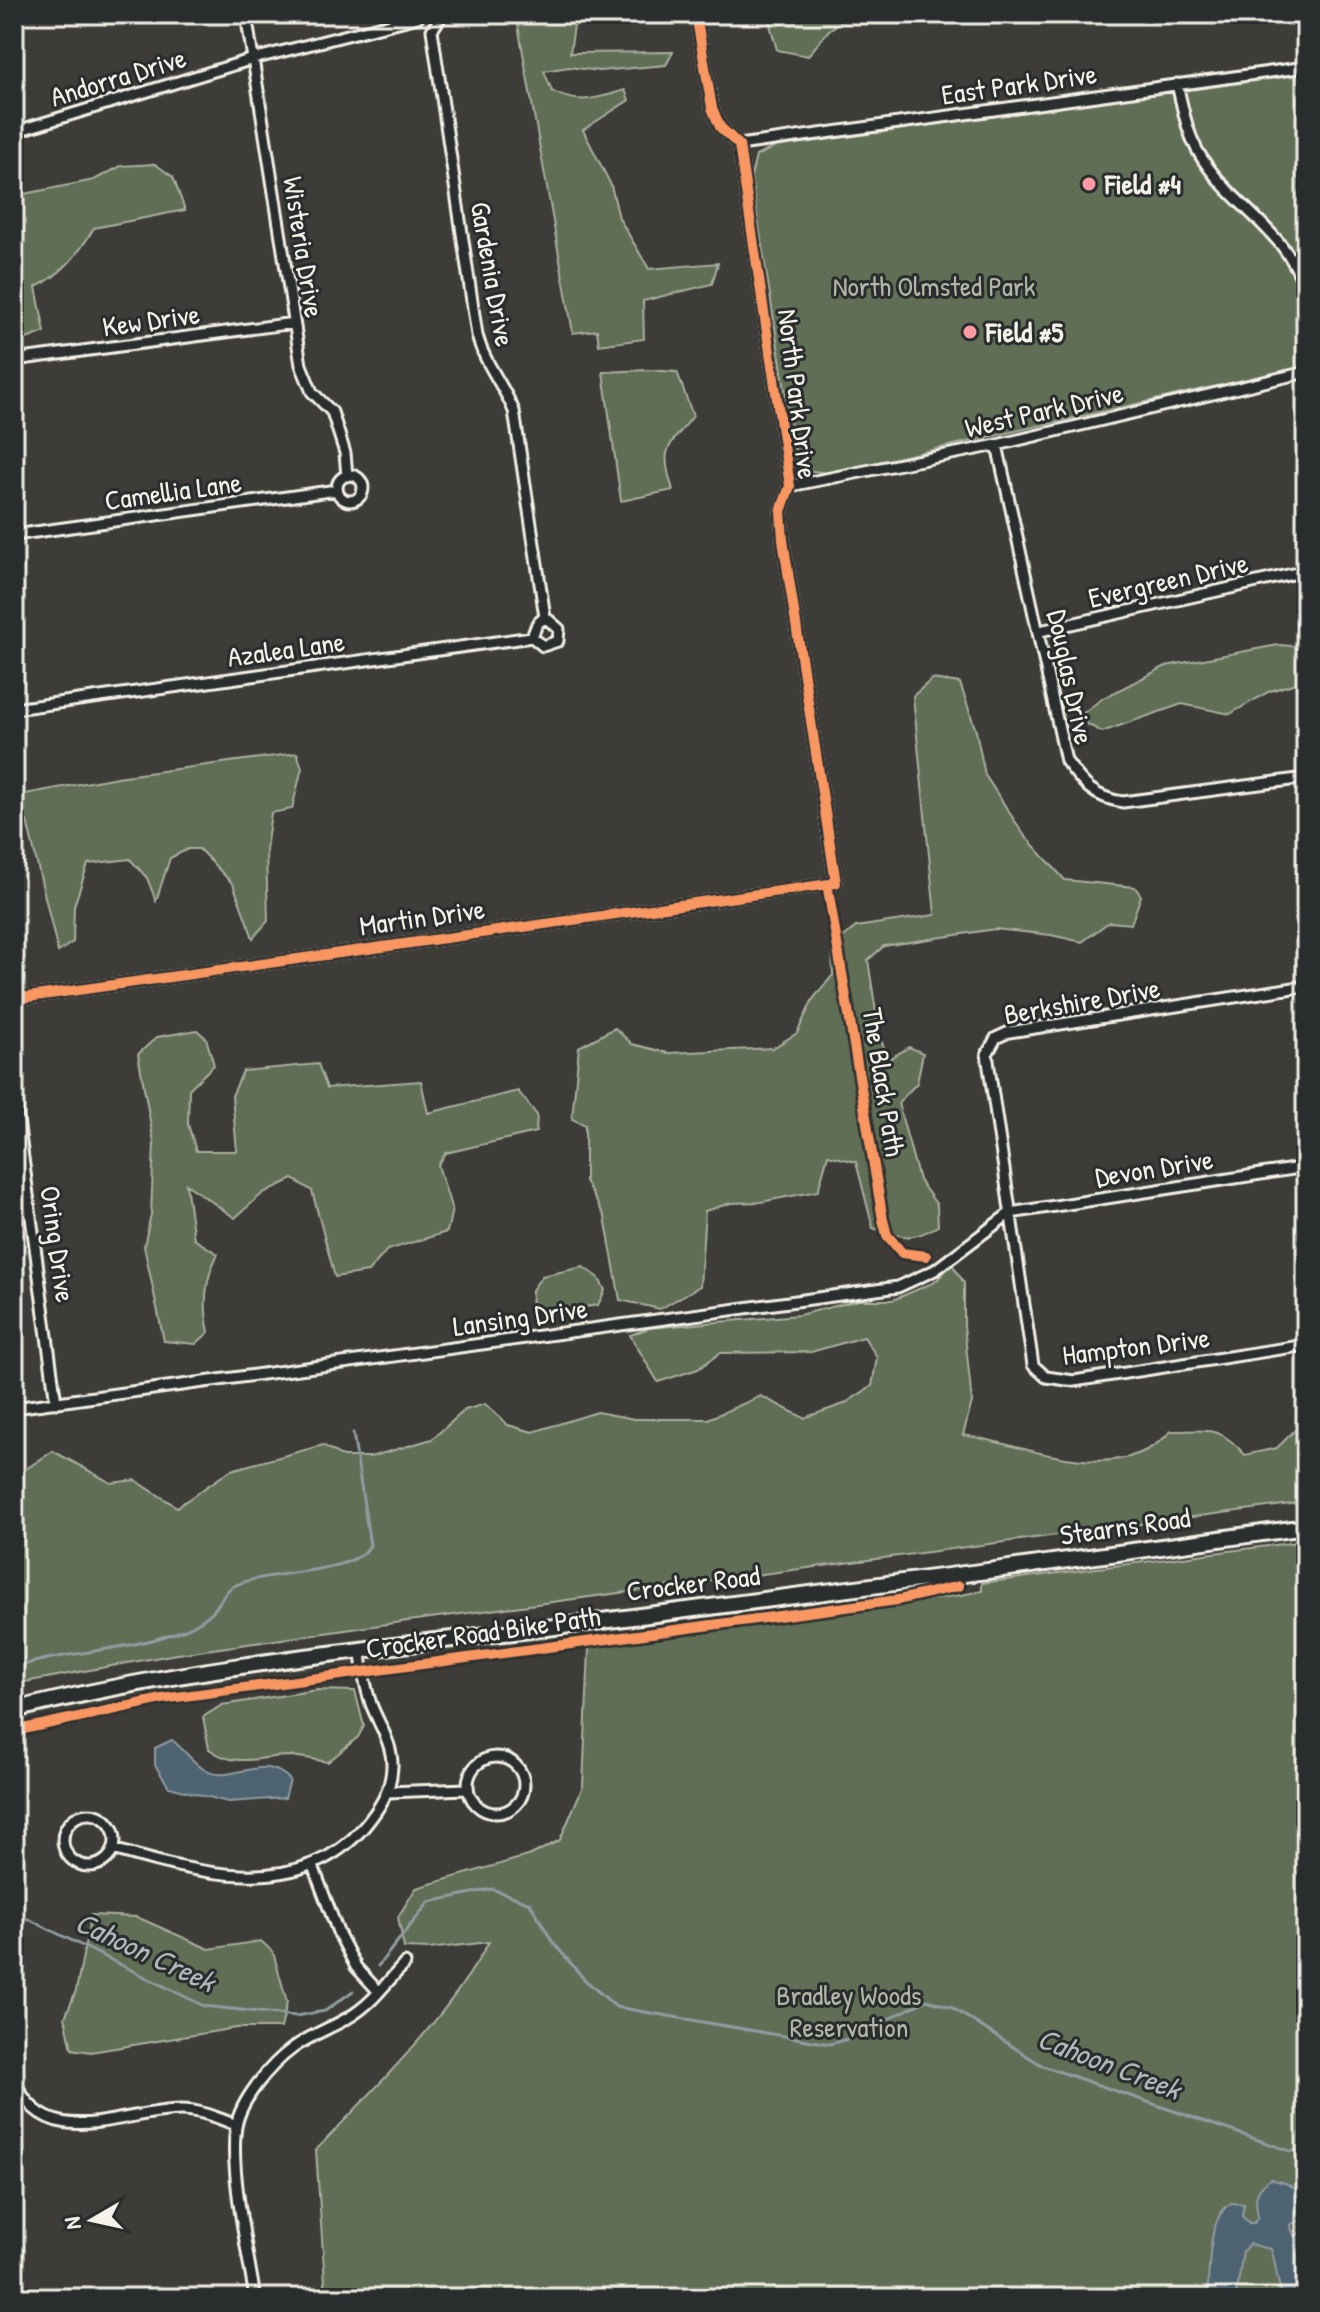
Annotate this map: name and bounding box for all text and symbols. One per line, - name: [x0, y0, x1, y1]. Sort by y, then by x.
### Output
- street label: Andorra Drive: [45, 38, 191, 116]
- street label: East Park Drive: [939, 54, 1099, 114]
- place label: Field #4: [1104, 165, 1182, 203]
- street label: Wisteria Drive: [274, 174, 334, 320]
- marker: Field #4: [1080, 175, 1098, 193]
- street label: Gardenia Drive: [462, 199, 524, 349]
- park label: North Olmsted Park: [833, 267, 1036, 305]
- street label: Kew Drive: [100, 294, 202, 346]
- street label: North Park Drive: [769, 307, 827, 481]
- place label: Field #5: [985, 313, 1064, 351]
- marker: Field #5: [961, 323, 979, 341]
- street label: West Park Drive: [961, 373, 1127, 447]
- street label: Camellia Lane: [102, 463, 244, 519]
- street label: Evergreen Drive: [1084, 543, 1252, 617]
- street label: Douglas Drive: [1038, 606, 1104, 748]
- street label: Azalea Lane: [225, 622, 347, 676]
- street label: Martin Drive: [357, 889, 487, 945]
- street label: Berkshire Drive: [1001, 969, 1163, 1033]
- street label: The Black Path: [854, 1005, 915, 1159]
- street label: Devon Drive: [1092, 1140, 1216, 1196]
- street label: Oring Drive: [31, 1183, 85, 1305]
- street label: Lansing Drive: [450, 1289, 590, 1345]
- street label: Hampton Drive: [1060, 1318, 1212, 1374]
- street label: Stearns Road: [1057, 1498, 1193, 1554]
- street label: Crocker Road: [624, 1556, 762, 1610]
- street label: Crocker Road Bike Path: [363, 1597, 603, 1667]
- water label: Cahoon Creek: [69, 1901, 224, 2002]
- park label: Bradley Woods Reservation: [776, 1976, 922, 2046]
- water label: Cahoon Creek: [1032, 2018, 1189, 2109]
- north arrow: [52, 2180, 132, 2260]
- text: N: [56, 2215, 88, 2231]

